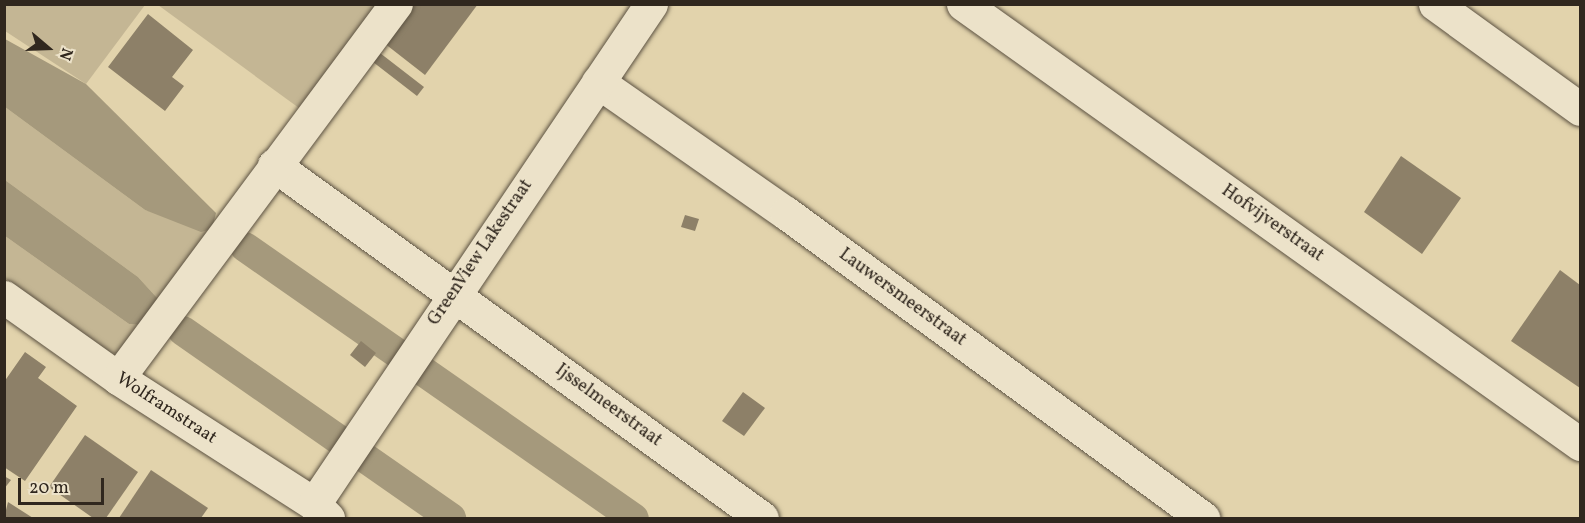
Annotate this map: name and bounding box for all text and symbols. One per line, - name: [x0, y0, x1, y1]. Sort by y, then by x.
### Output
- north arrow: [18, 18, 78, 78]
- text: N: [53, 45, 77, 63]
- street label: GreenView Lakestraat: [424, 176, 538, 330]
- street label: Hofvijverstraat: [1217, 181, 1327, 267]
- street label: Lauwersmeerstraat: [834, 245, 970, 351]
- street label: Ijsselmeerstraat: [550, 360, 666, 452]
- street label: Wolframstraat: [112, 368, 220, 450]
- scale bar: [21, 466, 106, 504]
- text: 20 m: [29, 476, 69, 501]

